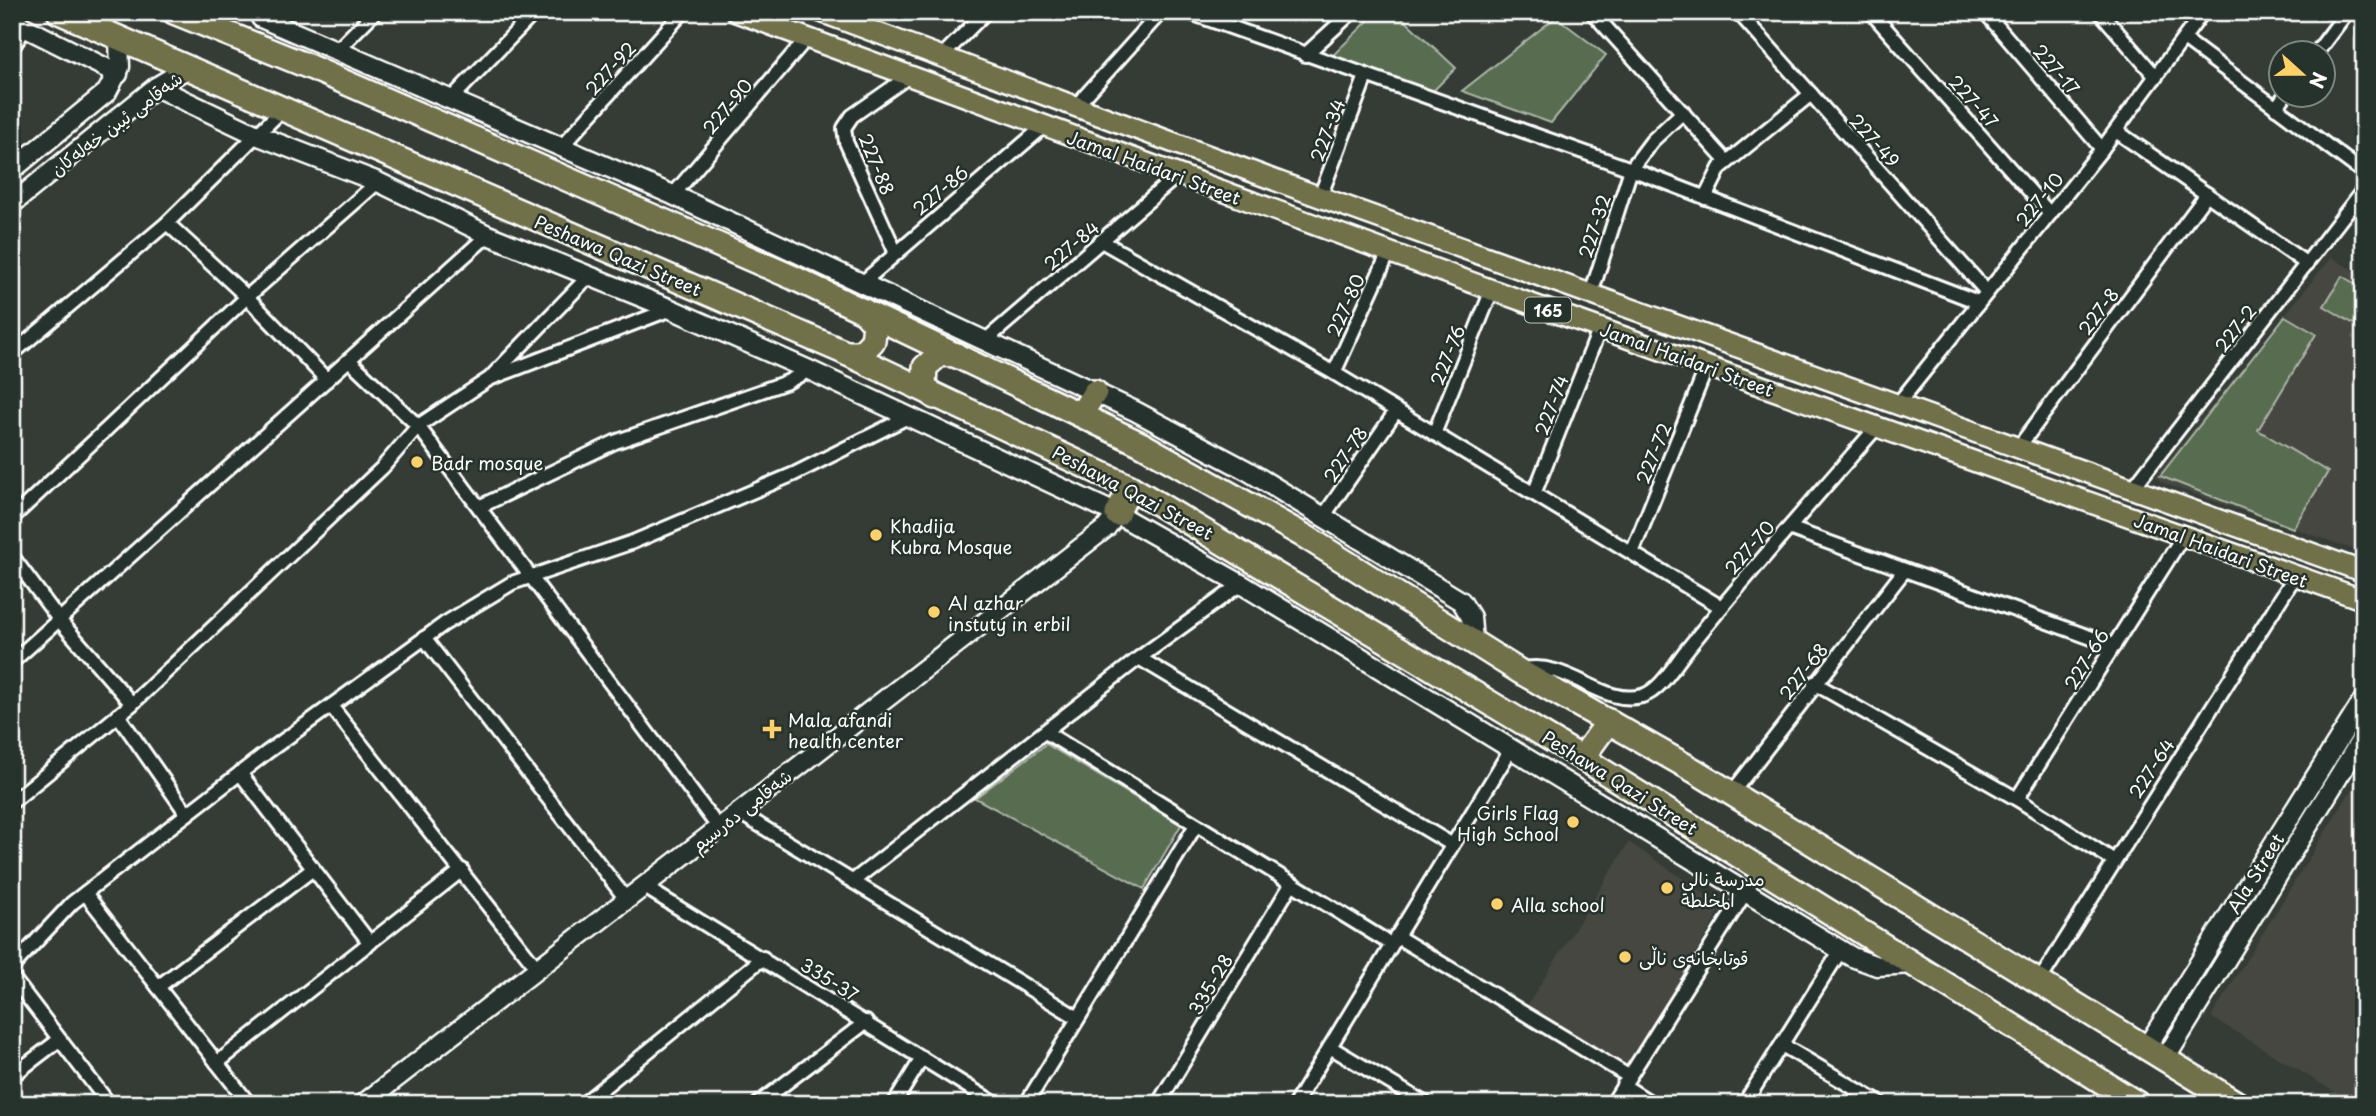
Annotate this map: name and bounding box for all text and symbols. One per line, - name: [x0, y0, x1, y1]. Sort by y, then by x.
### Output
- street label: 227-92: [578, 35, 642, 101]
- street label: 227-17: [2027, 38, 2087, 101]
- north arrow: [2268, 38, 2338, 108]
- street label: شەقامی ئیبن خەلەکان: [44, 64, 188, 182]
- street label: 227-47: [1943, 68, 2005, 134]
- text: N: [2303, 68, 2335, 92]
- street label: 227-90: [696, 72, 758, 140]
- street label: 227-34: [1303, 95, 1351, 165]
- street label: 227-49: [1843, 107, 1907, 173]
- street label: Jamal Haidari Street: [1063, 123, 1245, 211]
- street label: 227-88: [852, 129, 902, 199]
- street label: 227-86: [906, 159, 974, 221]
- street label: 227-10: [2009, 166, 2069, 232]
- street label: 227-32: [1571, 191, 1617, 261]
- street label: Peshawa Qazi Street: [530, 208, 706, 302]
- street label: 227-84: [1037, 214, 1105, 276]
- street label: 227-80: [1319, 269, 1371, 341]
- street label: 227-8: [2071, 282, 2125, 340]
- road number: 165: [1525, 298, 1571, 322]
- street label: 227-2: [2208, 298, 2262, 358]
- street label: Jamal Haidari Street: [1596, 315, 1778, 403]
- street label: 227-76: [1423, 321, 1471, 389]
- street label: 227-74: [1527, 371, 1575, 439]
- street label: 227-72: [1628, 418, 1678, 488]
- street label: 227-78: [1316, 421, 1374, 487]
- street label: Peshawa Qazi Street: [1048, 438, 1218, 546]
- place label: Badr mosque: [431, 449, 544, 476]
- marker: Badr mosque: [409, 454, 425, 470]
- street label: Jamal Haidari Street: [2130, 506, 2312, 594]
- place label: Khadija Kubra Mosque: [890, 512, 1013, 560]
- street label: 227-70: [1718, 514, 1780, 580]
- marker: Khadija Kubra Mosque: [868, 527, 884, 543]
- place label: Al azhar instuty in erbil: [948, 589, 1071, 637]
- marker: Al azhar instuty in erbil: [926, 604, 942, 620]
- street label: 227-66: [2057, 624, 2115, 694]
- street label: 227-68: [1772, 637, 1834, 705]
- place label: Mala afandi health center: [788, 706, 904, 754]
- marker: Mala afandi health center: [762, 719, 782, 739]
- street label: Peshawa Qazi Street: [1537, 723, 1703, 841]
- street label: 227-64: [2122, 733, 2180, 803]
- street label: شەقامی دەرسیم: [685, 762, 798, 860]
- place label: Girls Flag High School: [1457, 799, 1559, 847]
- marker: Girls Flag High School: [1565, 814, 1581, 830]
- street label: Ala Street: [2220, 828, 2290, 918]
- place label: مدرسة نالي المخلطة: [1681, 865, 1765, 913]
- marker: مدرسة نالي المخلطة: [1659, 880, 1675, 896]
- place label: Alla school: [1511, 891, 1605, 918]
- marker: Alla school: [1489, 896, 1505, 912]
- place label: قوتابخانەی ناڵی: [1639, 944, 1748, 971]
- street label: 335-28: [1181, 948, 1239, 1020]
- marker: قوتابخانەی ناڵی: [1617, 949, 1633, 965]
- street label: 335-37: [796, 951, 865, 1008]

